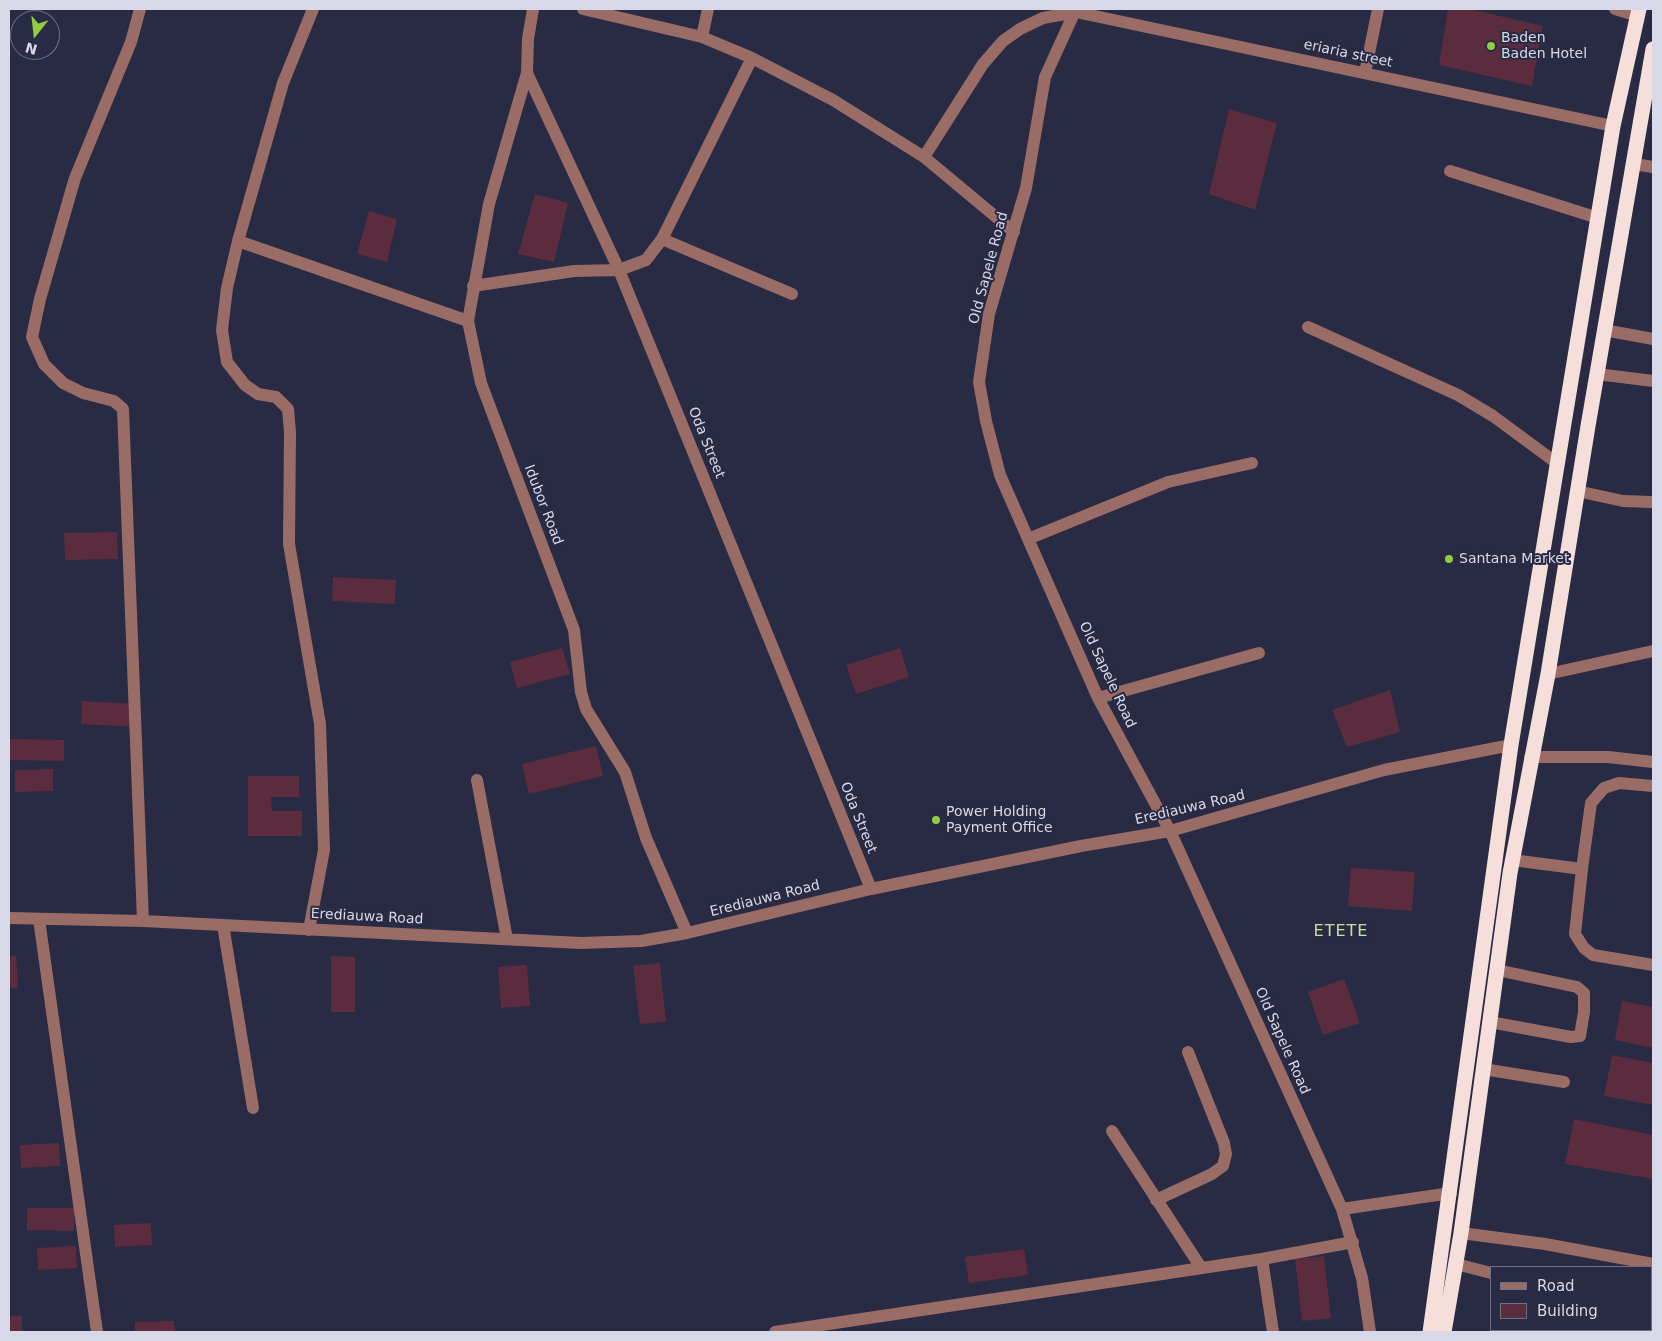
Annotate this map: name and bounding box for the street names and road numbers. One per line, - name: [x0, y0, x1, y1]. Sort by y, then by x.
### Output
- street label: eriaria street: [1302, 36, 1394, 72]
- street label: Old Sapele Road: [966, 210, 1012, 326]
- street label: Oda Street: [684, 405, 728, 481]
- street label: Idubor Road: [520, 462, 566, 548]
- street label: Old Sapele Road: [1075, 619, 1139, 731]
- street label: Oda Street: [836, 780, 880, 856]
- street label: Erediauwa Road: [1133, 787, 1247, 829]
- street label: Erediauwa Road: [708, 877, 822, 921]
- street label: Erediauwa Road: [310, 906, 424, 928]
- street label: Old Sapele Road: [1251, 985, 1313, 1097]

